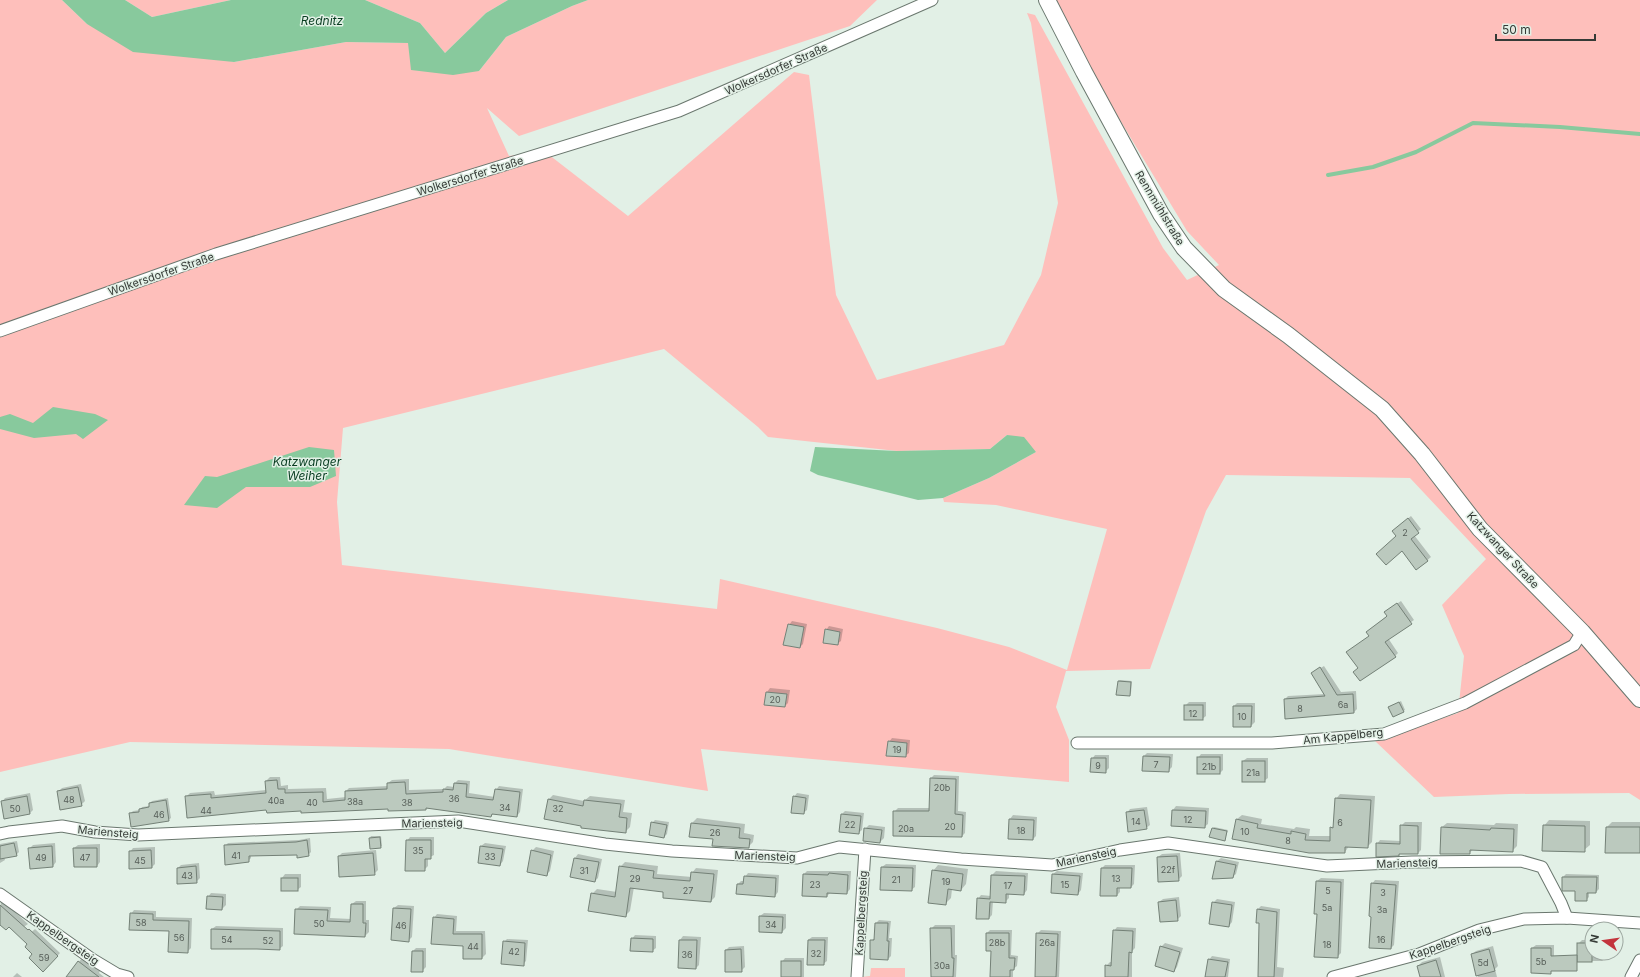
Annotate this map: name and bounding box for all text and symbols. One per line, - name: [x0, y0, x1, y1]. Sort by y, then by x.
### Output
- water label: Rednitz: [301, 13, 344, 28]
- scale bar: [1496, 16, 1595, 42]
- text: 50 m: [1502, 22, 1531, 37]
- street label: Wolkersdorfer Straße: [722, 40, 830, 98]
- street label: Wolkersdorfer Straße: [415, 153, 525, 199]
- street label: Rennmühlstraße: [1132, 168, 1188, 248]
- street label: Wolkersdorfer Straße: [106, 249, 216, 299]
- water label: Katzwanger Weiher: [273, 454, 342, 483]
- street label: Katzwanger Straße: [1464, 509, 1542, 591]
- house number: 2: [1402, 527, 1408, 538]
- house number: 20: [769, 694, 781, 705]
- house number: 6a: [1338, 699, 1348, 710]
- house number: 8: [1297, 703, 1303, 714]
- house number: 12: [1188, 708, 1198, 719]
- house number: 10: [1237, 711, 1247, 722]
- street label: Am Kappelberg: [1302, 725, 1384, 747]
- house number: 19: [892, 744, 902, 755]
- house number: 7: [1153, 759, 1159, 770]
- house number: 9: [1095, 760, 1101, 771]
- house number: 21b: [1202, 761, 1217, 772]
- house number: 21a: [1246, 767, 1260, 778]
- house number: 20b: [934, 782, 951, 793]
- house number: 36: [448, 793, 460, 804]
- house number: 48: [63, 794, 75, 805]
- house number: 40a: [268, 795, 284, 806]
- house number: 38a: [347, 796, 363, 807]
- house number: 40: [306, 797, 318, 808]
- house number: 38: [401, 797, 413, 808]
- house number: 34: [499, 802, 511, 813]
- house number: 50: [9, 803, 21, 814]
- house number: 32: [552, 803, 564, 814]
- house number: 44: [200, 805, 212, 816]
- house number: 46: [153, 809, 165, 820]
- house number: 12: [1183, 814, 1193, 825]
- street label: Mariensteig: [401, 815, 463, 831]
- house number: 14: [1131, 816, 1141, 827]
- house number: 6: [1337, 817, 1343, 828]
- house number: 22: [845, 819, 855, 830]
- house number: 20: [944, 821, 956, 832]
- street label: Mariensteig: [77, 822, 139, 842]
- house number: 20a: [898, 823, 914, 834]
- house number: 18: [1016, 825, 1026, 836]
- house number: 10: [1240, 826, 1250, 837]
- house number: 26: [709, 827, 721, 838]
- house number: 8: [1285, 835, 1291, 846]
- street label: Mariensteig: [1055, 844, 1117, 870]
- house number: 35: [412, 845, 424, 856]
- street label: Mariensteig: [734, 848, 796, 864]
- house number: 41: [231, 850, 241, 861]
- house number: 33: [484, 851, 496, 862]
- house number: 49: [35, 852, 47, 863]
- house number: 47: [80, 852, 90, 863]
- house number: 45: [134, 855, 146, 866]
- street label: Mariensteig: [1376, 855, 1438, 871]
- house number: 22f: [1161, 864, 1176, 875]
- house number: 31: [579, 865, 589, 876]
- house number: 43: [181, 870, 193, 881]
- street label: Kappelbergsteig: [852, 870, 870, 956]
- house number: 29: [629, 873, 641, 884]
- house number: 13: [1111, 873, 1121, 884]
- house number: 21: [891, 874, 901, 885]
- house number: 19: [941, 876, 951, 887]
- house number: 23: [809, 879, 821, 890]
- house number: 15: [1060, 879, 1070, 890]
- house number: 17: [1004, 880, 1012, 891]
- house number: 27: [683, 885, 693, 896]
- house number: 5: [1325, 885, 1331, 896]
- house number: 3: [1380, 887, 1386, 898]
- house number: 5a: [1322, 902, 1332, 913]
- house number: 3a: [1377, 904, 1387, 915]
- street label: Kappelbergsteig: [24, 908, 102, 968]
- house number: 58: [135, 917, 147, 928]
- house number: 50: [313, 918, 325, 929]
- house number: 34: [765, 919, 777, 930]
- house number: 46: [395, 920, 407, 931]
- north arrow: [1584, 921, 1624, 961]
- street label: Kappelbergsteig: [1407, 922, 1493, 962]
- house number: 56: [173, 932, 185, 943]
- text: N: [1586, 933, 1602, 944]
- house number: 54: [221, 934, 233, 945]
- house number: 16: [1376, 934, 1386, 945]
- house number: 52: [263, 935, 273, 946]
- house number: 28b: [989, 937, 1006, 948]
- house number: 26a: [1039, 937, 1055, 948]
- house number: 18: [1322, 939, 1332, 950]
- house number: 44: [467, 941, 479, 952]
- house number: 42: [508, 946, 520, 957]
- house number: 32: [810, 948, 822, 959]
- house number: 36: [681, 949, 693, 960]
- house number: 59: [38, 952, 50, 963]
- house number: 5b: [1536, 956, 1547, 967]
- house number: 5d: [1478, 957, 1488, 968]
- house number: 30a: [934, 960, 950, 971]

